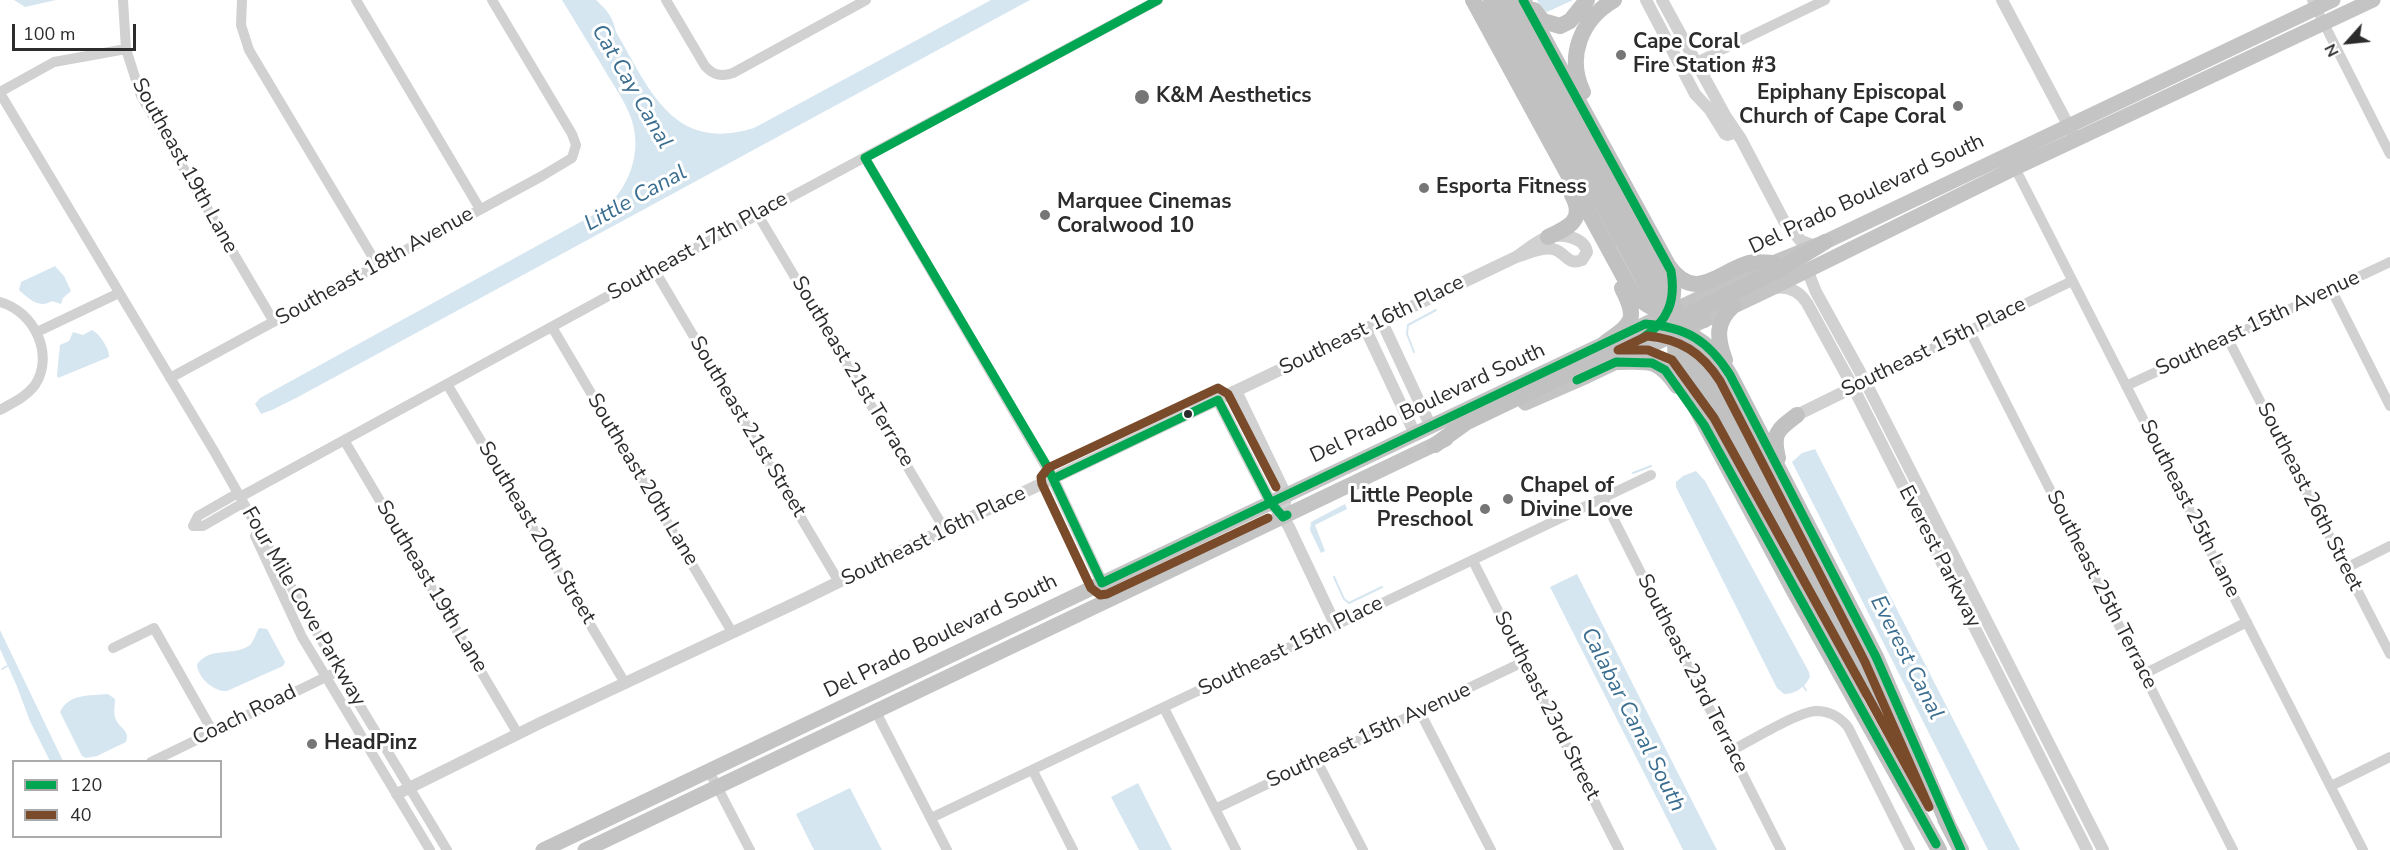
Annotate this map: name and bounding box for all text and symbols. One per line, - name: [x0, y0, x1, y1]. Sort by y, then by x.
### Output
- scale bar: [15, 12, 140, 50]
- north arrow: [2318, 12, 2378, 72]
- water label: Cat Cay Canal: [585, 20, 677, 154]
- text: 100 m: [23, 22, 75, 46]
- place label: Cape Coral Fire Station #3: [1633, 30, 1777, 80]
- text: N: [2319, 40, 2344, 60]
- marker: Cape Coral Fire Station #3: [1614, 48, 1628, 62]
- street label: Southeast 19th Lane: [125, 74, 243, 258]
- place label: Epiphany Episcopal Church of Cape Coral: [1739, 81, 1946, 131]
- place label: K&M Aesthetics: [1156, 84, 1311, 110]
- marker: K&M Aesthetics: [1133, 88, 1151, 106]
- marker: Epiphany Episcopal Church of Cape Coral: [1951, 99, 1965, 113]
- street label: Del Prado Boulevard South: [1745, 129, 1989, 261]
- water label: Little Canal: [580, 160, 692, 238]
- place label: Esporta Fitness: [1436, 175, 1587, 201]
- marker: Esporta Fitness: [1417, 181, 1431, 195]
- street label: Southeast 17th Place: [604, 187, 792, 307]
- place label: Marquee Cinemas Coralwood 10: [1057, 190, 1231, 240]
- street label: Southeast 18th Avenue: [272, 202, 478, 332]
- marker: Marquee Cinemas Coralwood 10: [1038, 208, 1052, 222]
- street label: Southeast 15th Avenue: [2152, 266, 2364, 382]
- street label: Southeast 16th Place: [1276, 270, 1468, 382]
- street label: Southeast 21st Terrace: [785, 272, 919, 472]
- street label: Southeast 15th Place: [1838, 292, 2030, 404]
- street label: Southeast 21st Street: [683, 332, 811, 522]
- street label: Del Prado Boulevard South: [1306, 338, 1550, 470]
- street label: Southeast 20th Lane: [581, 389, 703, 571]
- street label: Southeast 26th Street: [2251, 399, 2367, 595]
- unlabelled marker: [1182, 408, 1194, 420]
- street label: Southeast 25th Lane: [2133, 416, 2245, 602]
- street label: Southeast 20th Street: [472, 437, 600, 629]
- place label: Chapel of Divine Love: [1520, 474, 1633, 524]
- street label: Southeast 16th Place: [838, 481, 1030, 593]
- street label: Everest Parkway: [1892, 482, 1986, 632]
- place label: Little People Preschool: [1349, 484, 1473, 534]
- street label: Southeast 25th Terrace: [2040, 486, 2162, 694]
- marker: Chapel of Divine Love: [1501, 492, 1515, 506]
- street label: Southeast 19th Lane: [370, 496, 492, 678]
- marker: Little People Preschool: [1478, 502, 1492, 516]
- street label: Four Mile Cove Parkway: [236, 503, 370, 711]
- street label: Del Prado Boulevard South: [820, 569, 1062, 705]
- street label: Southeast 23rd Terrace: [1631, 570, 1753, 778]
- street label: Southeast 15th Place: [1195, 591, 1387, 703]
- water label: Everest Canal: [1863, 592, 1949, 724]
- street label: Southeast 23rd Street: [1488, 608, 1604, 804]
- water label: Calabar Canal South: [1574, 624, 1690, 816]
- street label: Southeast 15th Avenue: [1263, 678, 1475, 794]
- street label: Coach Road: [189, 680, 301, 752]
- place label: HeadPinz: [324, 731, 417, 757]
- marker: HeadPinz: [305, 737, 319, 751]
- legend: [12, 760, 222, 838]
- text: 120: [70, 773, 102, 797]
- text: 40: [70, 803, 92, 827]

